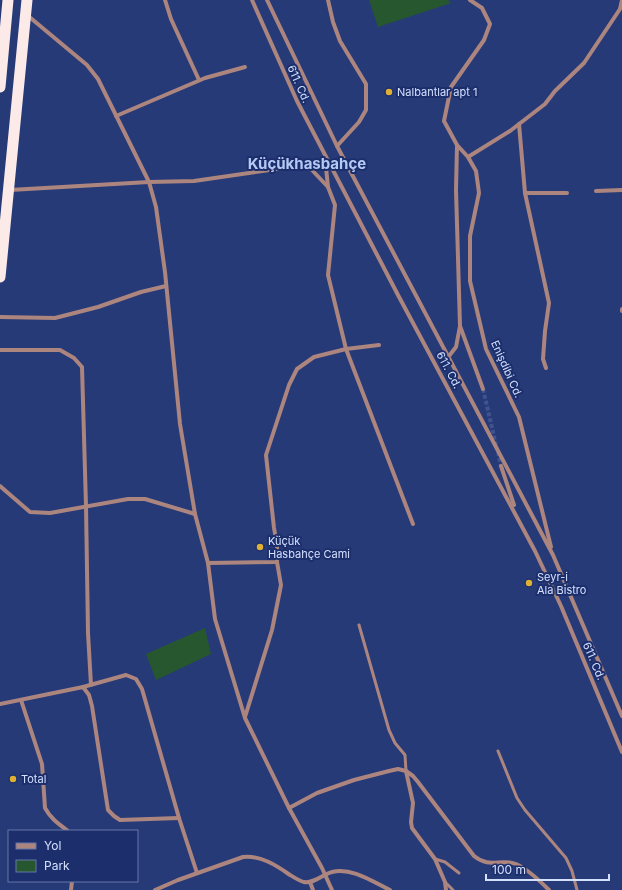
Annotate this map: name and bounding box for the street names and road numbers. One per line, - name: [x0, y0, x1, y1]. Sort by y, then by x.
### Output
- street label: 611. Cd.: [284, 63, 314, 105]
- street label: Enişdibi Cd.: [488, 338, 526, 400]
- street label: 611. Cd.: [433, 349, 465, 391]
- street label: 611. Cd.: [580, 640, 608, 682]

